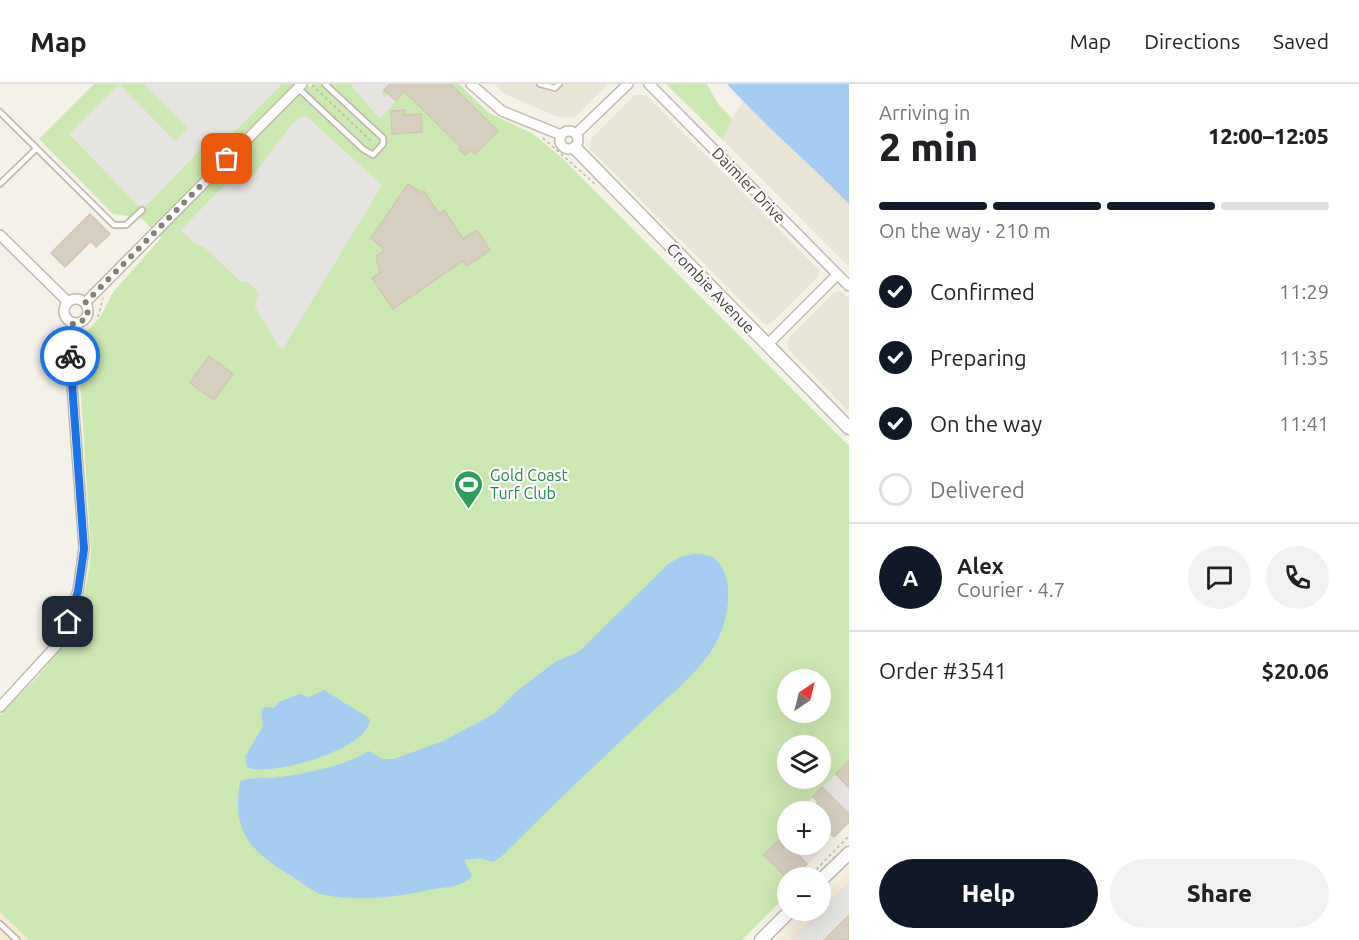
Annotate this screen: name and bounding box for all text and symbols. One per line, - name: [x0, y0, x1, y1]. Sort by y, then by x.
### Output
- text: Map: [30, 26, 87, 57]
- text: Map: [1070, 29, 1111, 53]
- text: Directions: [1144, 29, 1240, 53]
- text: Saved: [1273, 29, 1329, 53]
- text: Arriving in: [879, 101, 970, 124]
- text: 12:00–12:05: [1208, 123, 1329, 148]
- text: 2 min: [879, 125, 978, 168]
- pin: [201, 133, 252, 184]
- icon: bag: [210, 142, 243, 175]
- street label: Daimler Drive: [709, 144, 789, 226]
- text: On the way · 210 m: [879, 219, 1051, 242]
- street label: Crombie Avenue: [663, 239, 759, 337]
- icon: check: [879, 275, 912, 308]
- text: Confirmed: [930, 279, 1035, 304]
- text: 11:29: [1279, 280, 1329, 303]
- courier: [40, 326, 100, 386]
- icon: bike: [54, 340, 87, 373]
- icon: check: [879, 341, 912, 374]
- text: Preparing: [930, 345, 1027, 370]
- text: 11:35: [1279, 346, 1329, 369]
- icon: check: [879, 407, 912, 440]
- text: On the way: [930, 411, 1042, 436]
- text: 11:41: [1279, 412, 1329, 435]
- place label: Gold Coast Turf Club: [490, 466, 569, 502]
- sports icon: Gold Coast Turf Club: [453, 468, 485, 510]
- text: Delivered: [930, 477, 1025, 502]
- button: chat: [1188, 546, 1251, 609]
- button: phone: [1266, 546, 1329, 609]
- text: Alex: [957, 553, 1004, 578]
- text: A: [903, 565, 918, 590]
- text: Courier · 4.7: [957, 578, 1065, 601]
- pin: [42, 596, 93, 647]
- icon: home: [51, 605, 84, 638]
- text: Order #3541: [879, 658, 1007, 683]
- text: $20.06: [1262, 658, 1329, 683]
- north arrow: [777, 669, 831, 723]
- map controls: [777, 669, 831, 921]
- button: layers: [777, 735, 831, 789]
- button: +: [777, 801, 831, 855]
- button: Help: [879, 859, 1098, 928]
- button: Share: [1110, 859, 1329, 928]
- button: −: [777, 867, 831, 921]

